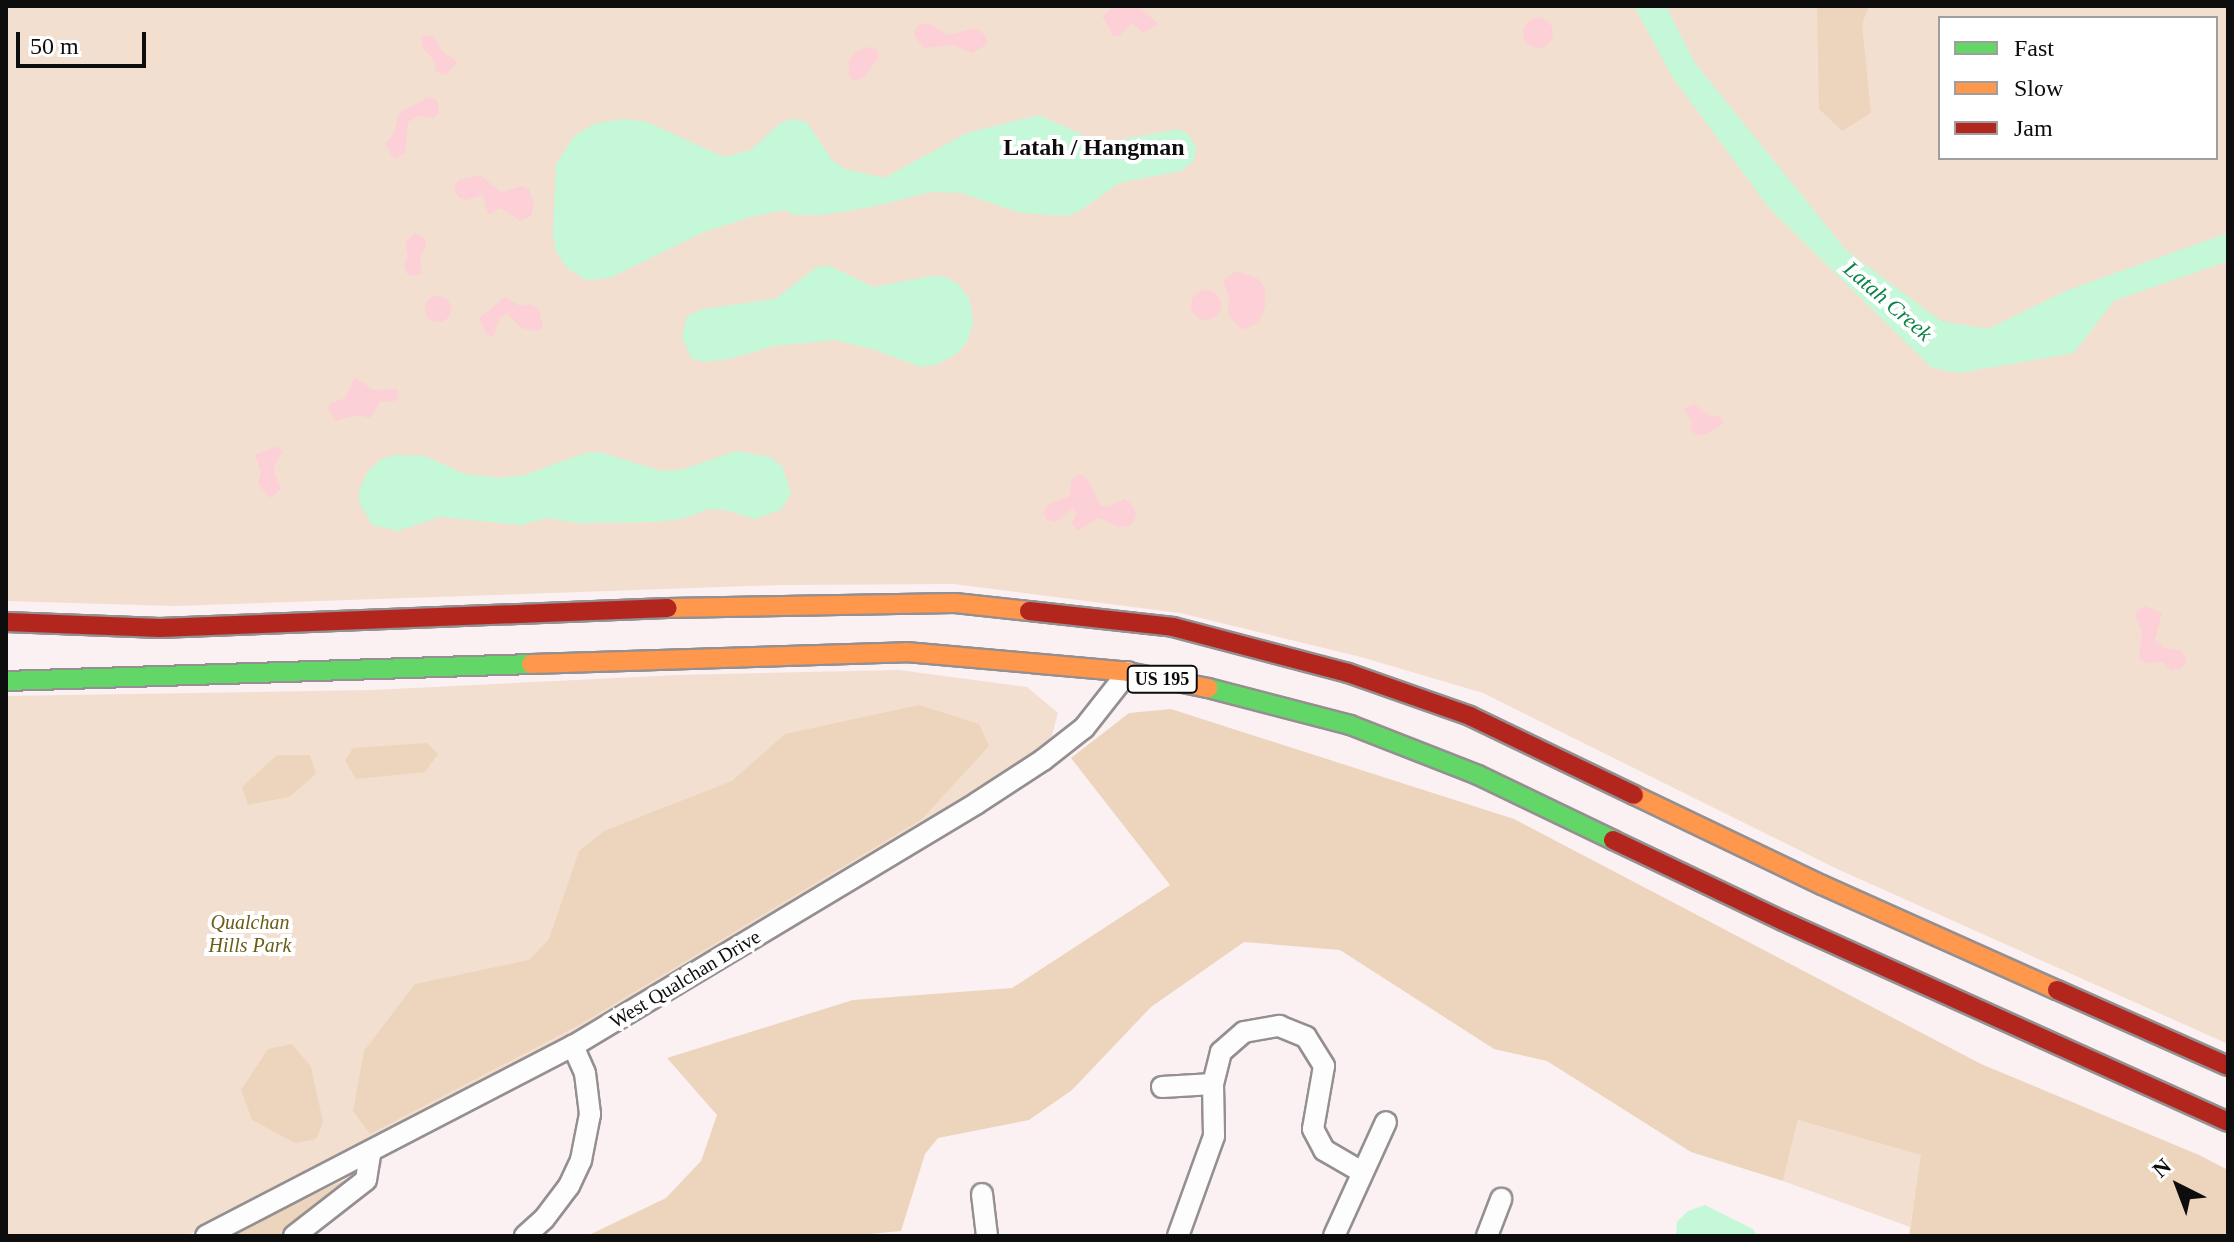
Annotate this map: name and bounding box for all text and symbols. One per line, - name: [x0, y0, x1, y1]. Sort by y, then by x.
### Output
- scale bar: [20, 16, 150, 66]
- legend: [1938, 16, 2218, 160]
- text: 50 m: [30, 33, 79, 59]
- text: Fast: [2014, 35, 2054, 61]
- text: Slow: [2014, 75, 2063, 101]
- text: Jam: [2014, 115, 2053, 141]
- district label: Latah / Hangman: [1003, 134, 1185, 162]
- water label: Latah Creek: [1838, 255, 1938, 347]
- road number: US 195: [1126, 665, 1198, 693]
- park label: Qualchan Hills Park: [209, 910, 291, 957]
- street label: West Qualchan Drive: [605, 925, 765, 1033]
- north arrow: [2138, 1146, 2218, 1226]
- text: N: [2147, 1153, 2176, 1182]

